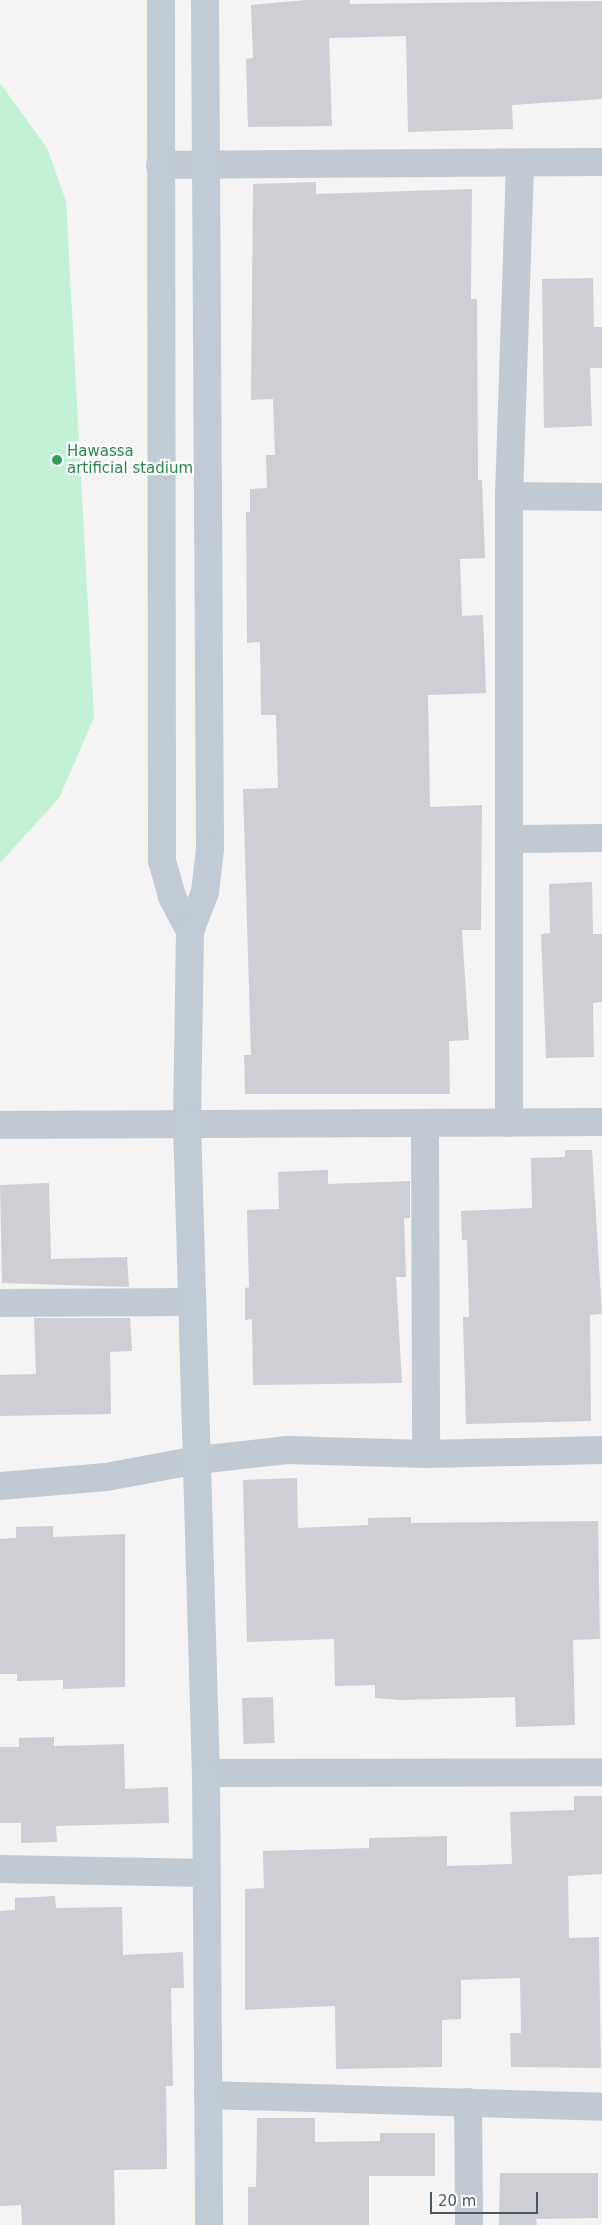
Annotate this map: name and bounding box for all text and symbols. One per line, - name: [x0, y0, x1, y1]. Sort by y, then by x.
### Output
- place label: Hawassa artificial stadium: [67, 442, 193, 477]
- marker: Hawassa artificial stadium: [51, 454, 63, 466]
- scale bar: [432, 2182, 540, 2214]
- text: 20 m: [438, 2192, 476, 2210]

